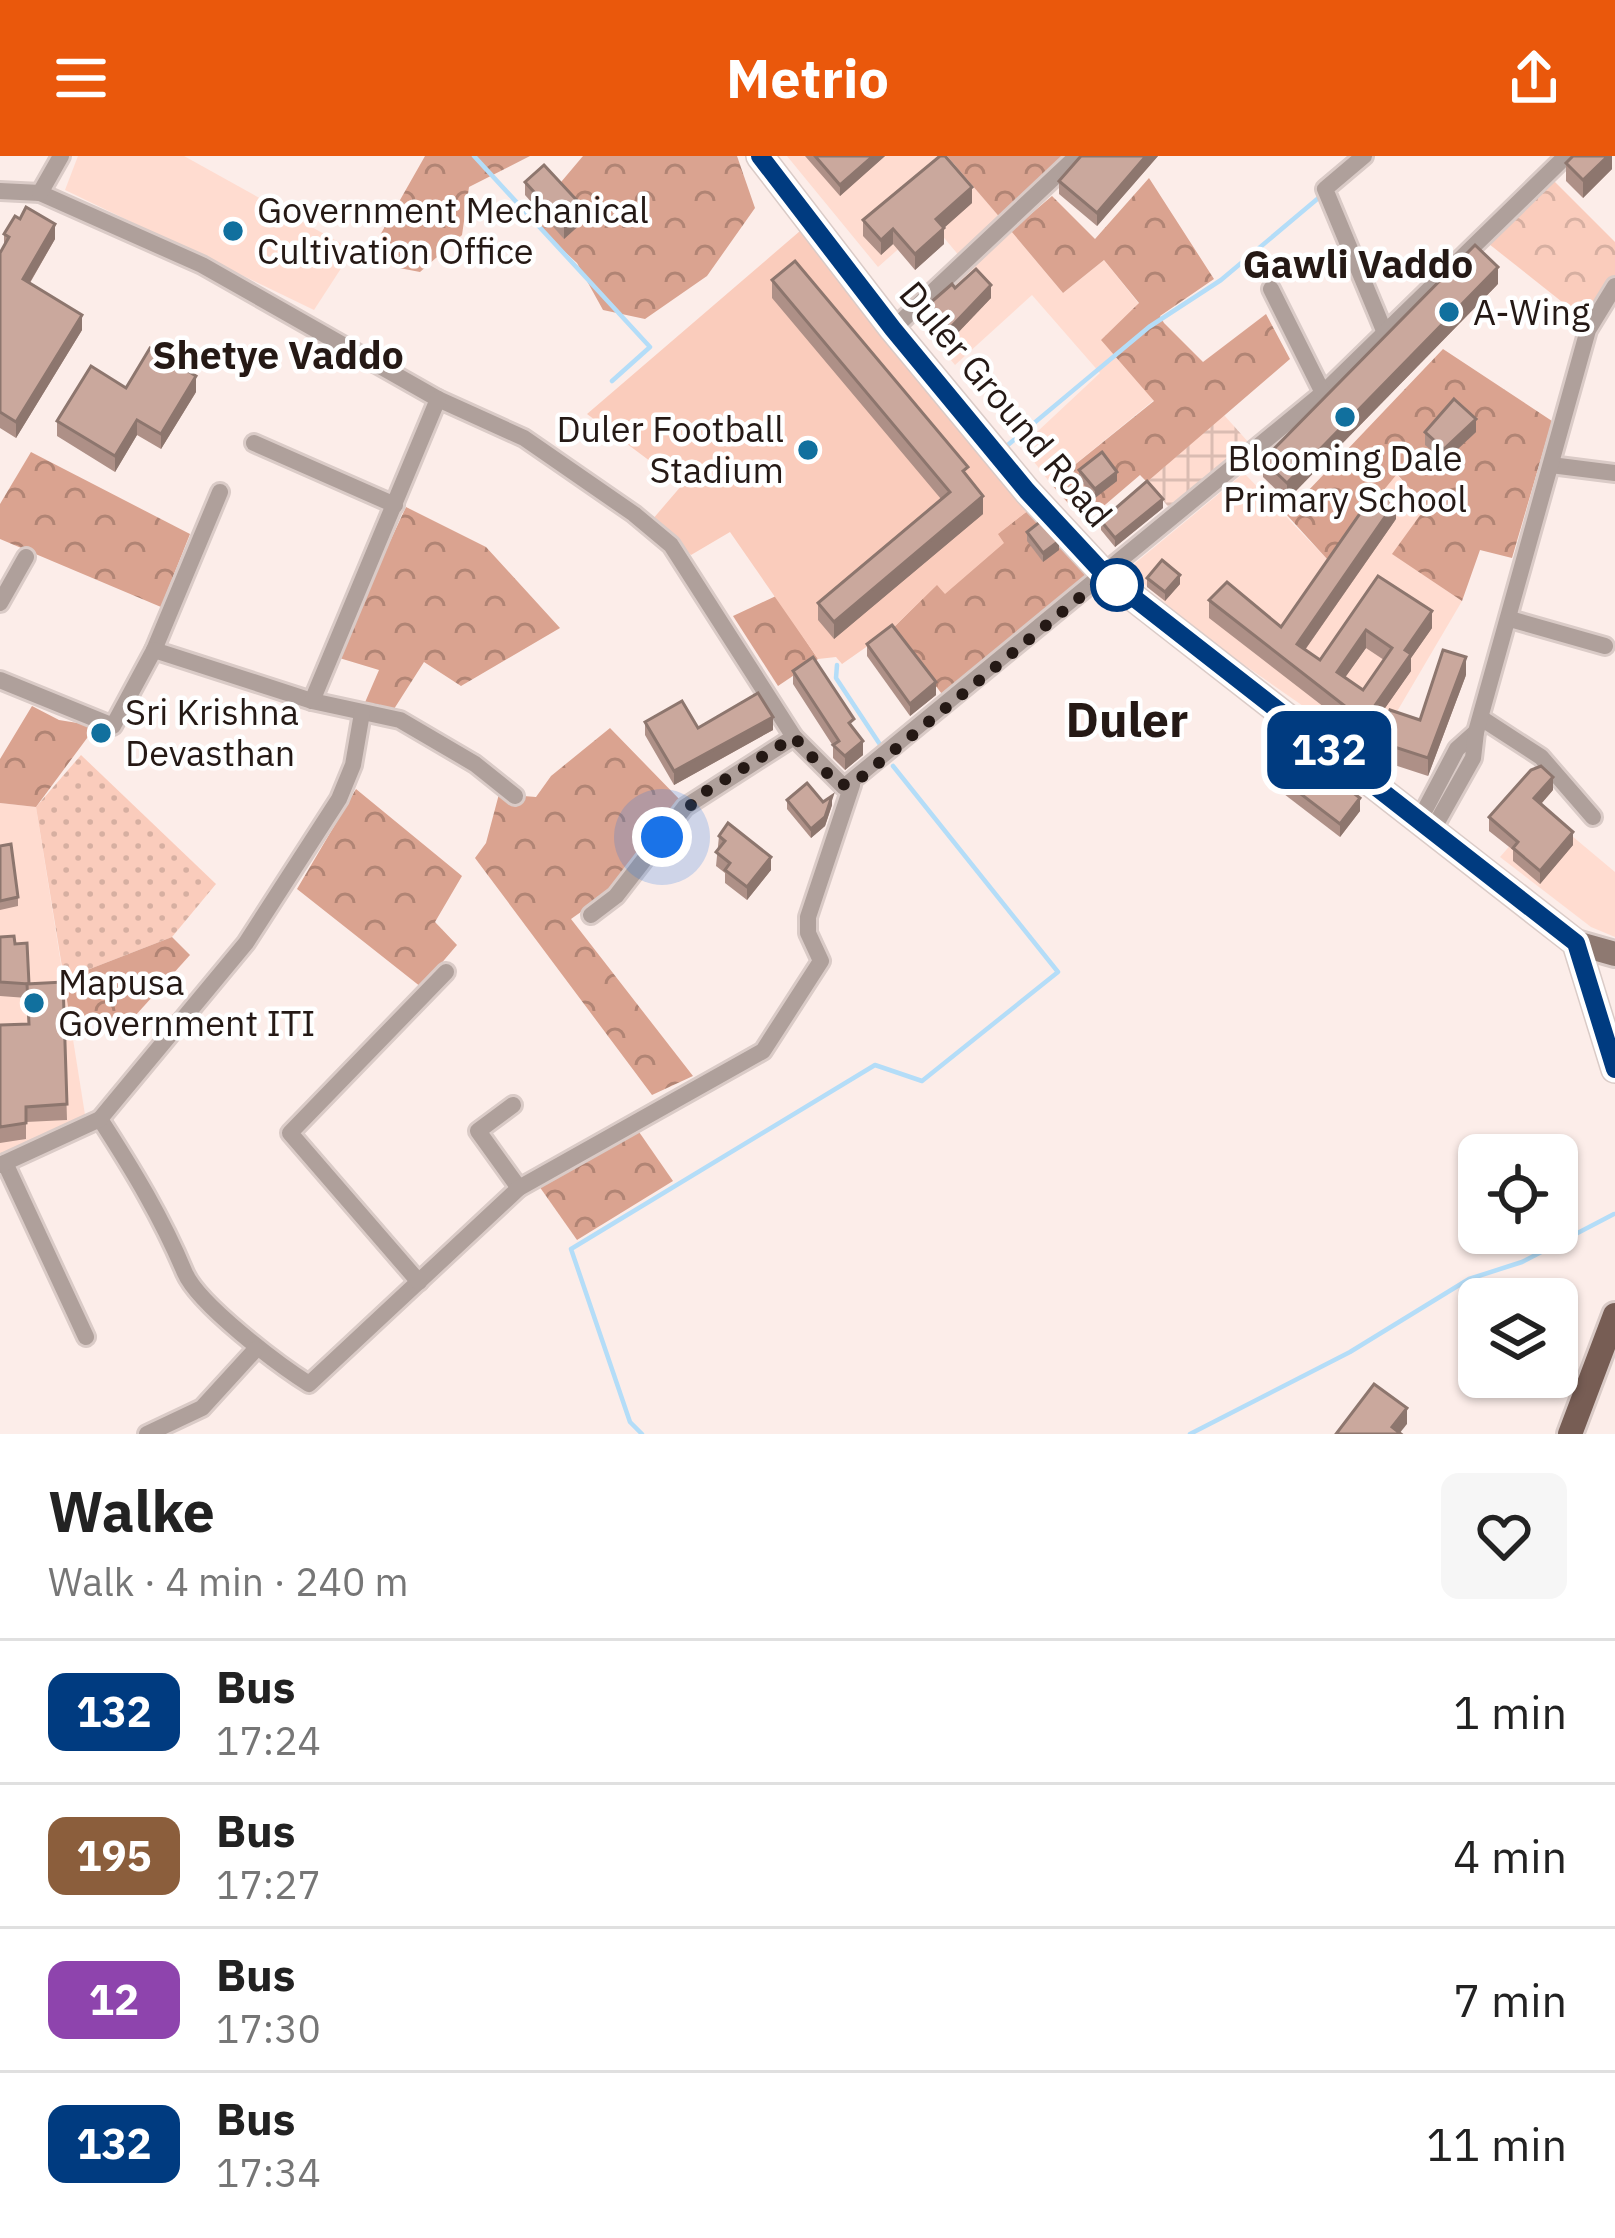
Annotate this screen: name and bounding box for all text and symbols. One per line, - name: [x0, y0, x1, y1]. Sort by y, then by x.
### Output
- text: Metrio: [726, 43, 889, 113]
- icon: menu: [48, 45, 114, 111]
- icon: share: [1501, 45, 1567, 111]
- place label: Government Mechanical Cultivation Office: [257, 186, 649, 274]
- marker: Government Mechanical Cultivation Office: [220, 218, 246, 244]
- district label: Gawli Vaddo: [1243, 238, 1473, 289]
- street label: Duler Ground Road: [890, 271, 1123, 536]
- place label: A-Wing: [1473, 288, 1590, 335]
- marker: A-Wing: [1436, 299, 1462, 325]
- district label: Shetye Vaddo: [152, 329, 404, 380]
- marker: Blooming Dale Primary School: [1332, 404, 1358, 430]
- place label: Duler Football Stadium: [556, 405, 784, 493]
- place label: Blooming Dale Primary School: [1223, 434, 1467, 522]
- marker: Duler Football Stadium: [795, 437, 821, 463]
- unlabelled marker: [1092, 560, 1142, 610]
- place label: Sri Krishna Devasthan: [125, 688, 299, 776]
- district label: Duler: [1066, 688, 1188, 750]
- line badge: 132: [1260, 711, 1398, 789]
- marker: Sri Krishna Devasthan: [88, 720, 114, 746]
- text: 132: [1291, 722, 1367, 777]
- your location: [632, 807, 692, 867]
- place label: Mapusa Government ITI: [58, 958, 315, 1046]
- marker: Mapusa Government ITI: [21, 990, 47, 1016]
- map controls: [1458, 1134, 1578, 1398]
- button: locate: [1458, 1134, 1578, 1254]
- button: layers: [1458, 1278, 1578, 1398]
- button: heart: [1441, 1473, 1567, 1599]
- text: Walke: [48, 1474, 215, 1548]
- text: Walk · 4 min · 240 m: [48, 1556, 409, 1607]
- text: Bus: [216, 1657, 296, 1715]
- text: 1 min: [1453, 1683, 1567, 1741]
- text: 132: [76, 1684, 152, 1739]
- text: 17:24: [216, 1715, 321, 1766]
- text: Bus: [216, 1801, 296, 1859]
- text: 4 min: [1453, 1827, 1567, 1885]
- text: 195: [76, 1828, 152, 1883]
- text: 17:27: [216, 1859, 321, 1910]
- text: Bus: [216, 1945, 296, 2003]
- text: 7 min: [1453, 1971, 1567, 2029]
- text: 12: [89, 1972, 139, 2027]
- text: 17:30: [216, 2003, 321, 2054]
- text: Bus: [216, 2089, 296, 2147]
- text: 11 min: [1426, 2115, 1567, 2173]
- text: 132: [76, 2116, 152, 2171]
- text: 17:34: [216, 2147, 321, 2198]

